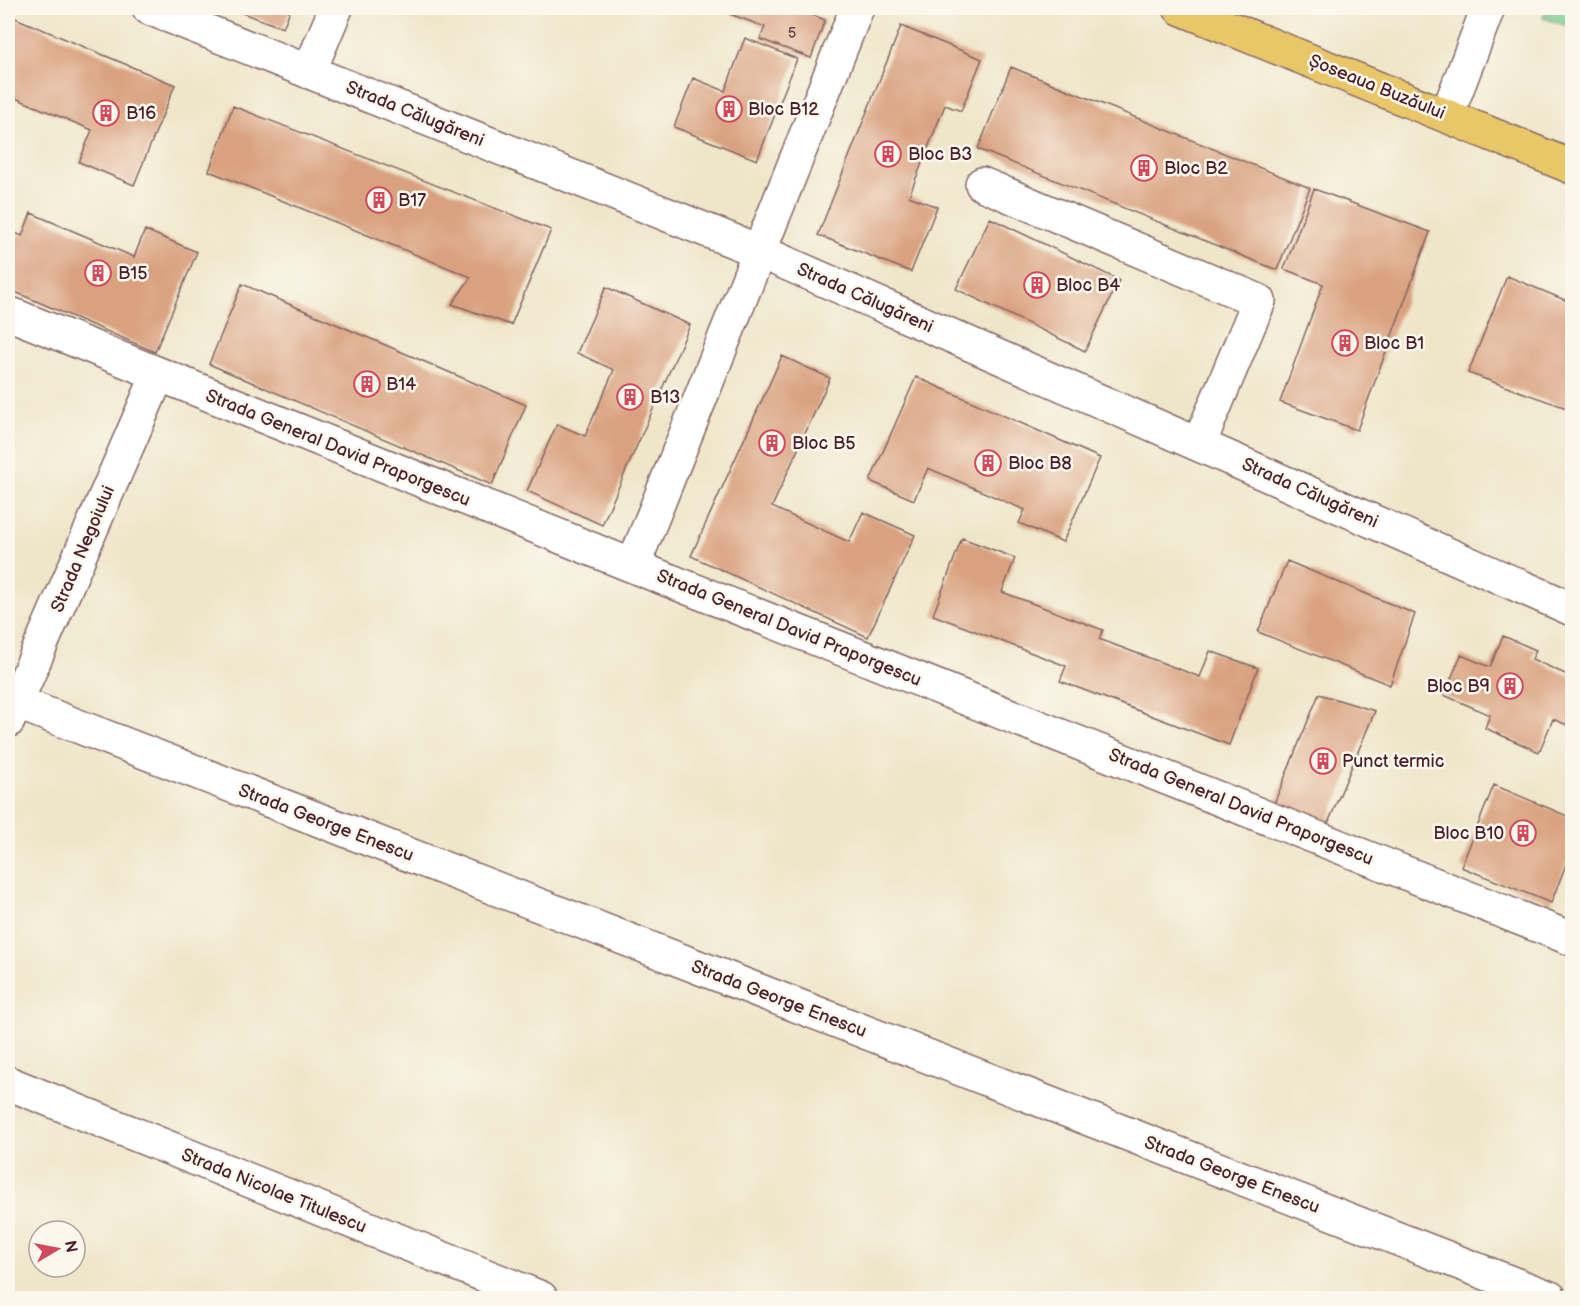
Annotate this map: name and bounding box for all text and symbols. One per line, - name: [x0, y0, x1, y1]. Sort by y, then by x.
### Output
- house number: 5: [788, 24, 796, 43]
- street label: Șoseaua Buzăului: [1306, 50, 1448, 124]
- street label: Strada Călugăreni: [343, 77, 487, 151]
- building icon: Bloc B12: [714, 94, 744, 124]
- building icon: B16: [91, 98, 121, 128]
- place label: Bloc B12: [748, 99, 819, 120]
- place label: B16: [126, 103, 156, 124]
- building icon: Bloc B3: [873, 139, 903, 169]
- place label: Bloc B3: [908, 144, 972, 165]
- building icon: Bloc B2: [1129, 153, 1159, 183]
- place label: Bloc B2: [1164, 158, 1228, 179]
- building icon: B17: [364, 185, 394, 215]
- place label: B17: [398, 190, 426, 211]
- building icon: B15: [83, 258, 113, 288]
- street label: Strada Călugăreni: [794, 259, 936, 337]
- place label: B15: [118, 263, 148, 284]
- building icon: Bloc B4: [1022, 270, 1052, 300]
- place label: Bloc B4: [1056, 275, 1120, 296]
- building icon: Bloc B1: [1330, 328, 1360, 358]
- place label: Bloc B1: [1364, 333, 1424, 354]
- building icon: B14: [352, 369, 382, 399]
- place label: B14: [386, 374, 416, 395]
- building icon: B13: [615, 382, 645, 412]
- street label: Strada General David Praporgescu: [203, 385, 473, 511]
- place label: B13: [650, 387, 680, 408]
- building icon: Bloc B5: [757, 428, 787, 458]
- place label: Bloc B5: [792, 433, 856, 454]
- building icon: Bloc B8: [973, 448, 1003, 478]
- place label: Bloc B8: [1008, 453, 1072, 474]
- street label: Strada Călugăreni: [1239, 454, 1381, 532]
- street label: Strada Negoiului: [47, 483, 119, 615]
- street label: Strada General David Praporgescu: [654, 565, 924, 691]
- building icon: Bloc B9: [1495, 671, 1525, 701]
- place label: Bloc B9: [1426, 676, 1490, 697]
- street label: Strada General David Praporgescu: [1106, 744, 1376, 870]
- building icon: Punct termic: [1308, 746, 1338, 776]
- place label: Punct termic: [1342, 751, 1444, 772]
- street label: Strada George Enescu: [236, 780, 416, 866]
- building icon: Bloc B10: [1508, 818, 1538, 848]
- place label: Bloc B10: [1433, 823, 1504, 844]
- street label: Strada George Enescu: [689, 956, 869, 1042]
- street label: Strada George Enescu: [1142, 1132, 1322, 1218]
- street label: Strada Nicolae Titulescu: [178, 1144, 370, 1238]
- north arrow: [27, 1219, 87, 1279]
- text: N: [60, 1239, 81, 1254]

